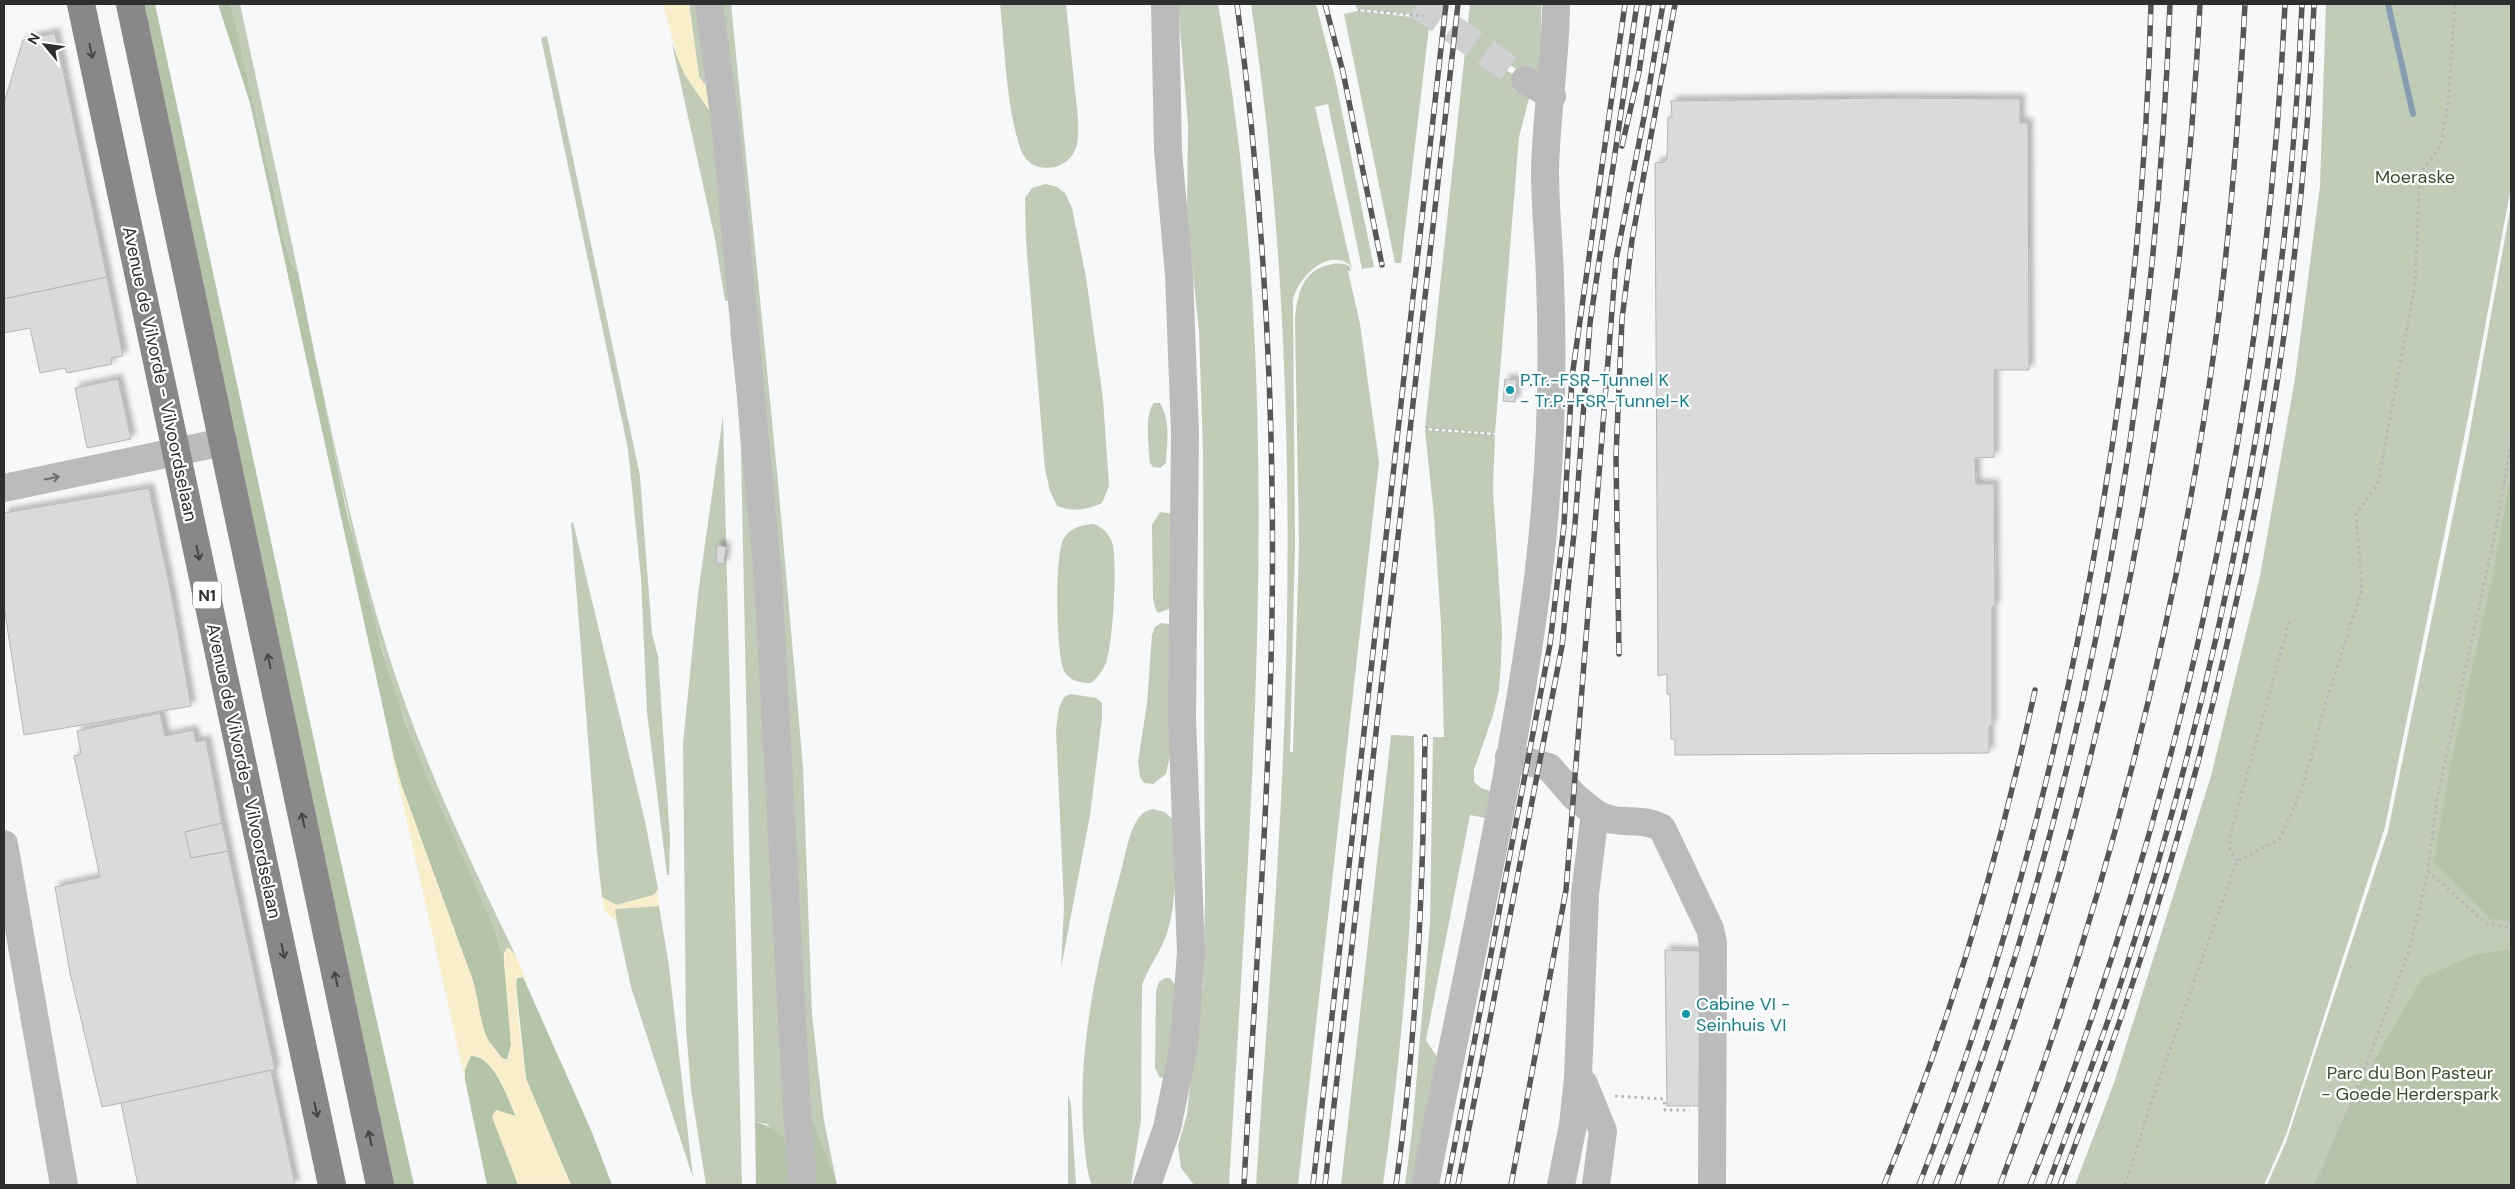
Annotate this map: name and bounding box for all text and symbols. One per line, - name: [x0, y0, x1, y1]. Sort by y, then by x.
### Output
- north arrow: [20, 20, 70, 70]
- text: N: [23, 30, 44, 48]
- one-way arrow: [87, 43, 96, 59]
- park label: Moeraske: [2375, 165, 2455, 189]
- street label: Avenue de Vilvorde - Vilvoordselaan: [117, 224, 203, 524]
- place label: P.Tr.-FSR-Tunnel K - Tr.P.-FSR-Tunnel-K: [1520, 368, 1690, 413]
- marker: P.Tr.-FSR-Tunnel K - Tr.P.-FSR-Tunnel-K: [1504, 384, 1516, 396]
- one-way arrow: [43, 473, 59, 482]
- one-way arrow: [194, 544, 203, 560]
- road number: N1: [193, 582, 221, 608]
- street label: Avenue de Vilvorde - Vilvoordselaan: [201, 621, 287, 921]
- one-way arrow: [264, 653, 273, 669]
- one-way arrow: [298, 812, 307, 828]
- one-way arrow: [278, 943, 288, 959]
- one-way arrow: [331, 971, 341, 987]
- place label: Cabine VI - Seinhuis VI: [1696, 992, 1790, 1037]
- marker: Cabine VI - Seinhuis VI: [1680, 1008, 1692, 1020]
- park label: Parc du Bon Pasteur - Goede Herderspark: [2321, 1061, 2499, 1106]
- one-way arrow: [312, 1102, 322, 1118]
- one-way arrow: [365, 1130, 374, 1146]

